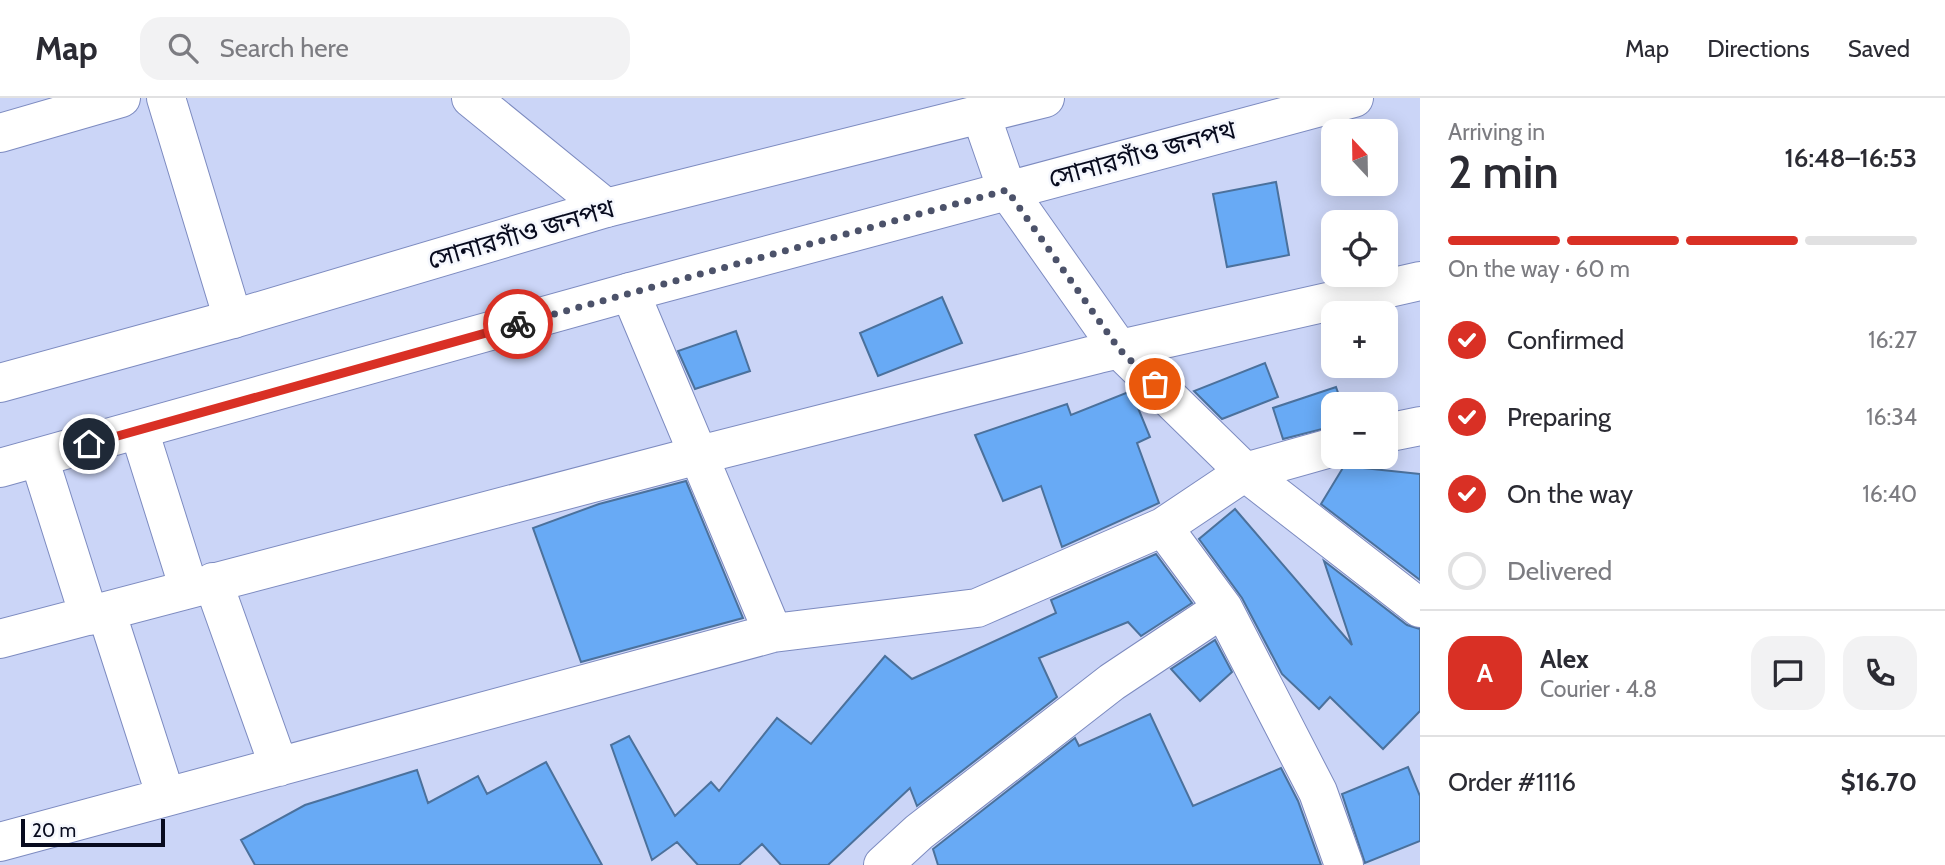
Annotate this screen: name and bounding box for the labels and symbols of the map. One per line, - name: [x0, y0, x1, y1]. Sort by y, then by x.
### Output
- street label: সোনারগাঁও জনপথ: [1045, 113, 1240, 194]
- north arrow: [1321, 119, 1398, 196]
- street label: সোনারগাঁও জনপথ: [424, 192, 619, 276]
- courier: [483, 289, 553, 359]
- pin: [1125, 354, 1185, 414]
- pin: [59, 414, 119, 474]
- scale bar: [21, 816, 164, 848]

